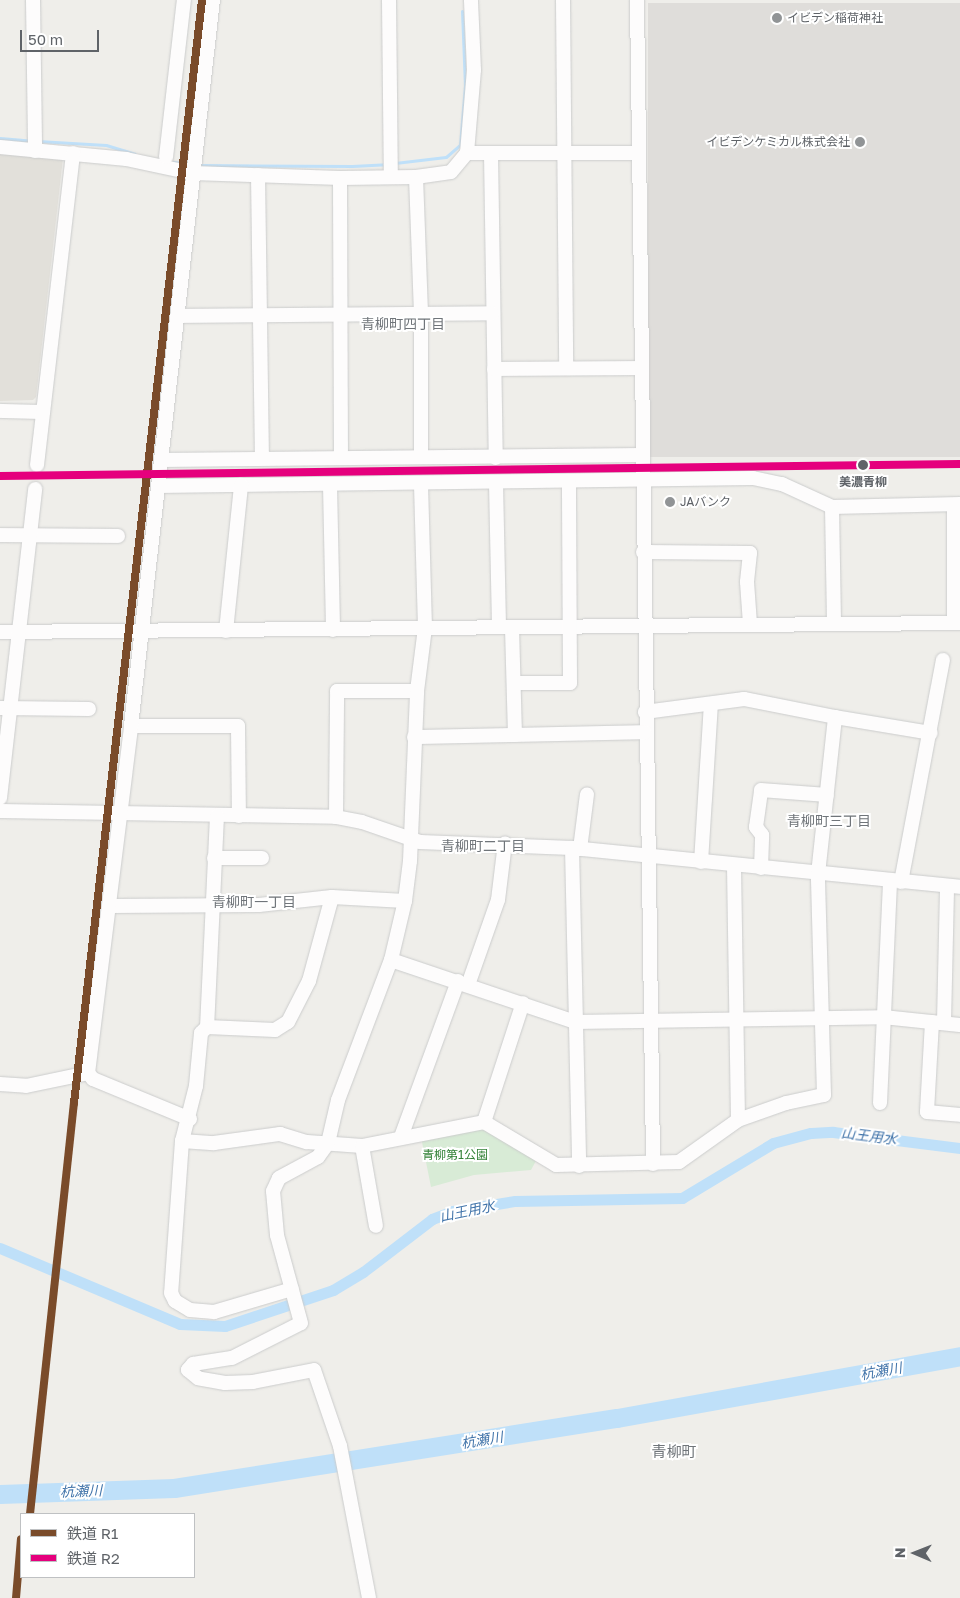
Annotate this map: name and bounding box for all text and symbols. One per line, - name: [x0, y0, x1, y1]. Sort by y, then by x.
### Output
- place label: イビデン稲荷神社: [787, 11, 883, 25]
- marker: イビデン稲荷神社: [771, 12, 783, 24]
- scale bar: [22, 20, 101, 52]
- text: 50 m: [28, 30, 63, 48]
- place label: イビデンケミカル株式会社: [706, 135, 850, 149]
- marker: イビデンケミカル株式会社: [854, 136, 866, 148]
- district label: 青柳町四丁目: [361, 316, 445, 332]
- marker: 美濃青柳: [854, 456, 872, 474]
- place label: 美濃青柳: [839, 475, 887, 489]
- place label: JAバンク: [680, 495, 730, 509]
- marker: JAバンク: [664, 496, 676, 508]
- district label: 青柳町三丁目: [787, 813, 871, 829]
- district label: 青柳町二丁目: [441, 838, 525, 854]
- district label: 青柳町一丁目: [212, 894, 296, 910]
- water label: 山王用水: [840, 1124, 898, 1148]
- park label: 青柳第1公園: [422, 1148, 488, 1162]
- water label: 山王用水: [438, 1197, 496, 1225]
- water label: 杭瀬川: [859, 1359, 903, 1383]
- water label: 杭瀬川: [460, 1428, 504, 1452]
- district label: 青柳町: [652, 1443, 696, 1461]
- water label: 杭瀬川: [60, 1482, 102, 1500]
- legend: [20, 1513, 195, 1578]
- text: 鉄道 R1: [67, 1524, 118, 1542]
- north arrow: [890, 1528, 940, 1578]
- text: N: [891, 1547, 908, 1558]
- text: 鉄道 R2: [67, 1549, 120, 1567]

